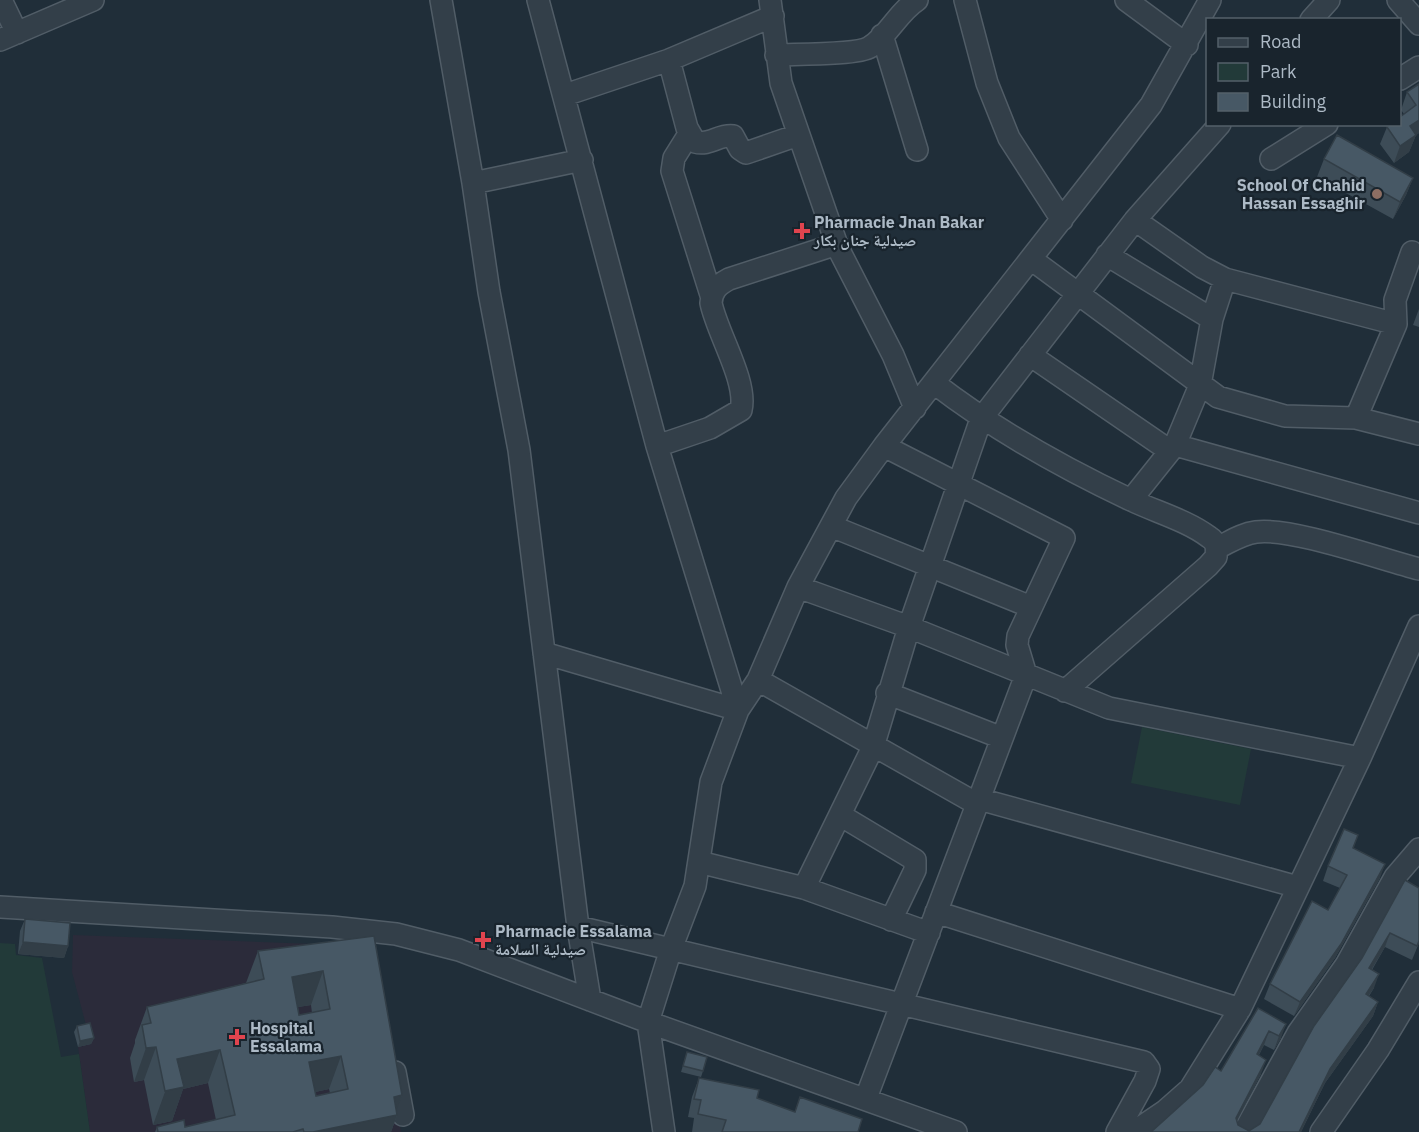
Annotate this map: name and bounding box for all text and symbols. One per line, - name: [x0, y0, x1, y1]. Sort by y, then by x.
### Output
- legend: [1206, 18, 1401, 126]
- text: Road: [1260, 30, 1301, 53]
- text: Park: [1260, 60, 1297, 83]
- text: Building: [1260, 90, 1327, 113]
- place label: School Of Chahid Hassan Essaghir: [1237, 175, 1366, 213]
- marker: School Of Chahid Hassan Essaghir: [1370, 187, 1384, 201]
- place label: Pharmacie Jnan Bakar صيدلية جنان بكار: [813, 212, 985, 250]
- marker: Pharmacie Jnan Bakar صيدلية جنان بكار: [795, 224, 809, 238]
- place label: Pharmacie Essalama صيدلية السلامة: [495, 921, 652, 959]
- marker: Pharmacie Essalama صيدلية السلامة: [476, 933, 490, 947]
- place label: Hospital Essalama: [250, 1018, 322, 1056]
- marker: Hospital Essalama: [228, 1028, 246, 1046]

